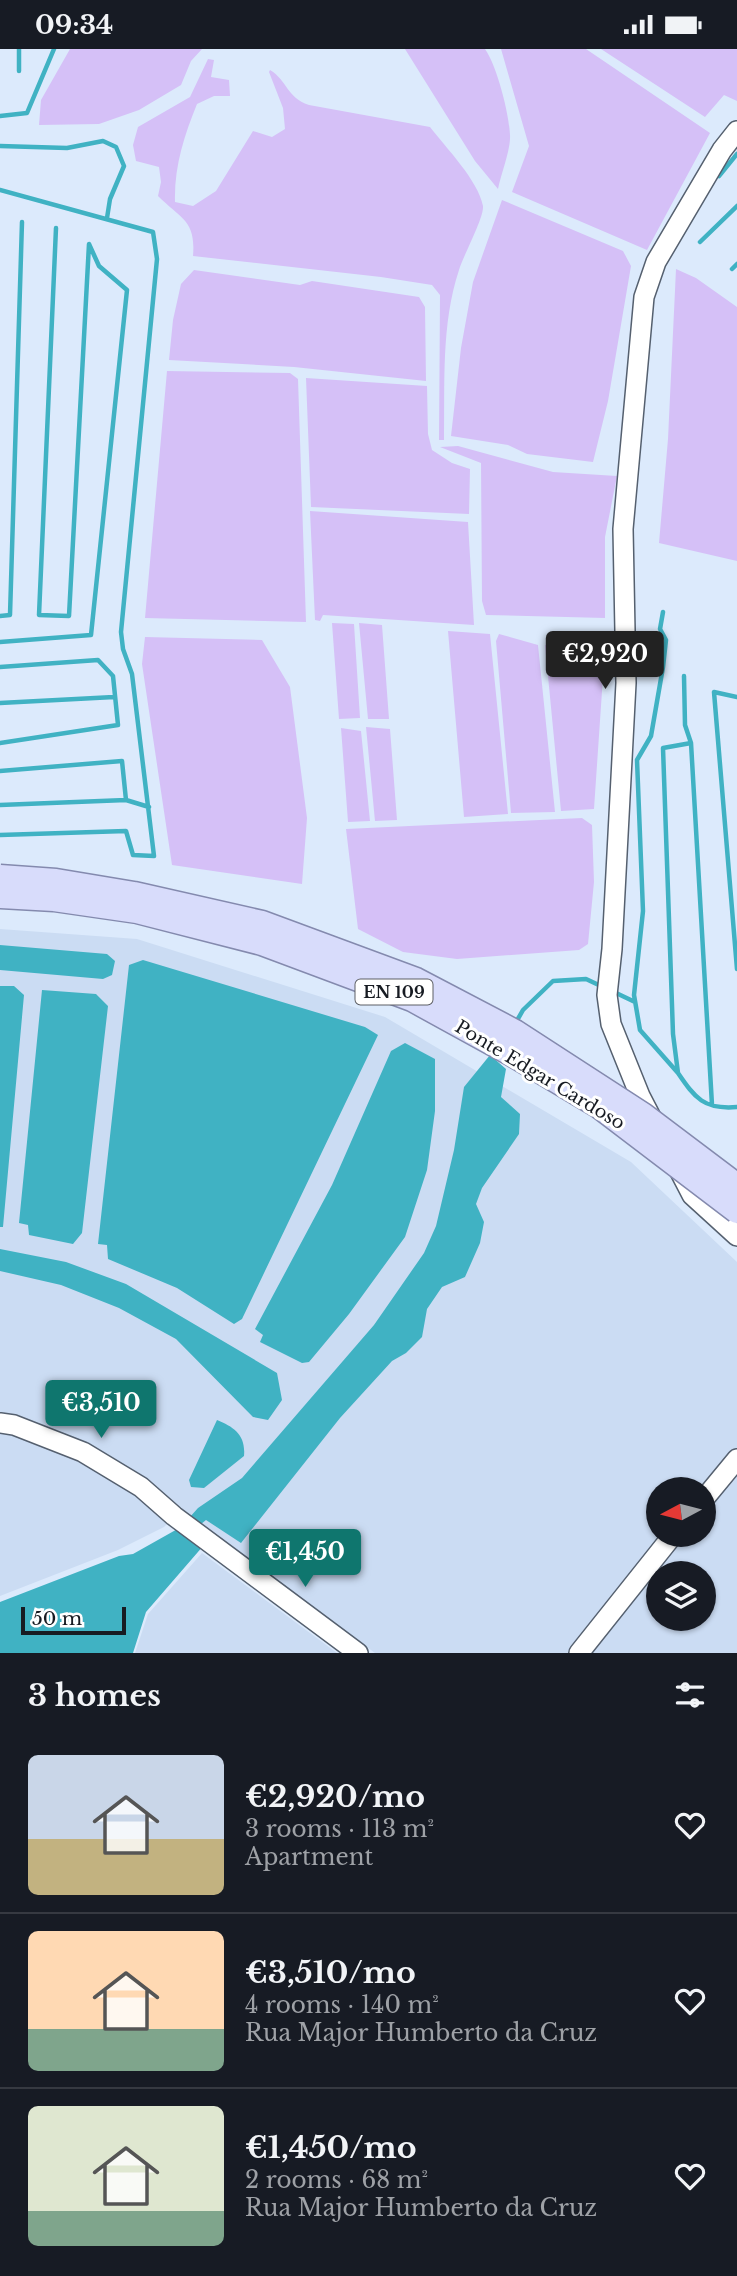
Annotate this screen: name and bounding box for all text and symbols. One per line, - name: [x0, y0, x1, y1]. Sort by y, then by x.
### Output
- text: 09:34: [35, 9, 113, 41]
- pin: €2,920: [548, 631, 662, 691]
- text: €2,920: [562, 640, 648, 668]
- road number: EN 109: [356, 980, 432, 1005]
- street label: Ponte Edgar Cardoso: [451, 1016, 629, 1134]
- pin: €3,510: [44, 1381, 158, 1440]
- text: €3,510: [61, 1389, 141, 1417]
- north arrow: [646, 1477, 716, 1547]
- map controls: [646, 1477, 716, 1631]
- pin: €1,450: [248, 1529, 362, 1589]
- text: €1,450: [265, 1538, 345, 1566]
- button: layers: [646, 1561, 716, 1631]
- scale bar: [21, 1604, 126, 1636]
- text: 50 m: [32, 1607, 82, 1630]
- icon: filters: [671, 1676, 709, 1714]
- text: 3 homes: [28, 1677, 161, 1714]
- text: €2,920/mo: [245, 1778, 425, 1815]
- icon: home: [84, 1783, 168, 1867]
- icon: heart: [671, 1806, 709, 1844]
- text: 3 rooms · 113 m²: [245, 1815, 434, 1843]
- text: Apartment: [245, 1843, 373, 1871]
- text: €3,510/mo: [245, 1954, 416, 1991]
- icon: home: [84, 1959, 168, 2043]
- icon: heart: [671, 1982, 709, 2020]
- text: 4 rooms · 140 m²: [245, 1991, 439, 2019]
- text: Rua Major Humberto da Cruz: [245, 2019, 597, 2047]
- text: €1,450/mo: [245, 2129, 417, 2166]
- icon: home: [84, 2134, 168, 2218]
- icon: heart: [671, 2157, 709, 2195]
- text: 2 rooms · 68 m²: [245, 2166, 428, 2194]
- text: Rua Major Humberto da Cruz: [245, 2194, 597, 2222]

